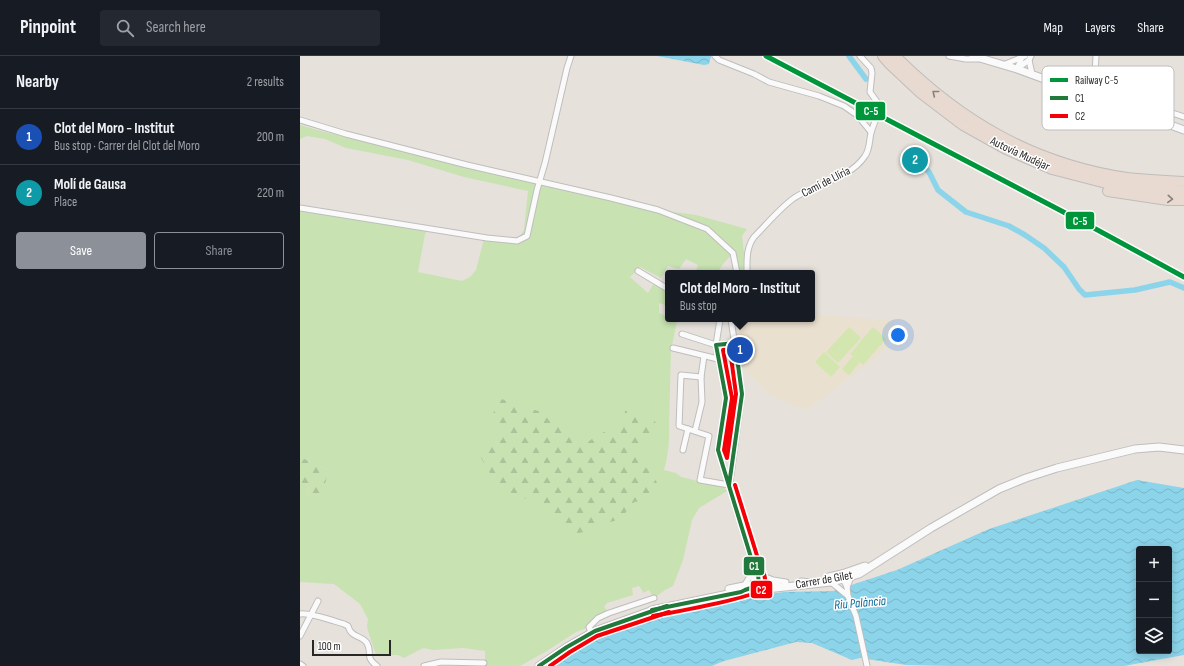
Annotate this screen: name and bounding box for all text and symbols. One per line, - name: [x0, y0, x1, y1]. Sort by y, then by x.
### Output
- search box: [100, 10, 380, 46]
- text: Pinpoint: [20, 16, 76, 39]
- icon: search: [114, 17, 136, 39]
- text: Search here: [146, 18, 206, 37]
- text: Map: [1043, 19, 1063, 36]
- text: Layers: [1085, 19, 1115, 36]
- text: Share: [1137, 19, 1164, 36]
- legend: [1042, 66, 1174, 130]
- text: Nearby: [16, 72, 59, 92]
- text: 2 results: [247, 74, 284, 90]
- text: Railway C-5: [1075, 74, 1118, 87]
- one-way arrow: [933, 91, 940, 98]
- text: C1: [1075, 92, 1084, 105]
- line badge: C-5: [855, 101, 886, 121]
- text: C-5: [864, 105, 878, 118]
- text: C2: [1075, 110, 1085, 123]
- text: Clot del Moro - Institut: [54, 119, 175, 138]
- text: 1: [26, 129, 32, 145]
- text: 200 m: [257, 129, 284, 145]
- street label: Autovía Mudéjar: [987, 133, 1053, 175]
- text: Bus stop · Carrer del Clot del Moro: [54, 138, 200, 154]
- pin: 2: [902, 145, 928, 175]
- street label: Camí de Llíria: [799, 163, 853, 201]
- text: Molí de Gausa: [54, 175, 126, 194]
- text: 2: [26, 185, 32, 201]
- text: 220 m: [257, 185, 284, 201]
- text: Place: [54, 194, 77, 210]
- one-way arrow: [1167, 195, 1173, 204]
- line badge: C-5: [1065, 211, 1095, 230]
- text: C-5: [1073, 215, 1087, 228]
- button: Save: [16, 232, 146, 269]
- button: Share: [154, 232, 284, 269]
- popup: [665, 270, 815, 322]
- text: Clot del Moro - Institut: [680, 279, 800, 298]
- text: Bus stop: [680, 298, 717, 314]
- your location: [888, 325, 908, 345]
- pin: 1: [727, 335, 753, 365]
- map controls: [1136, 546, 1172, 654]
- button: +: [1136, 546, 1172, 582]
- line badge: C1: [743, 556, 765, 576]
- text: C1: [749, 560, 760, 573]
- street label: Carrer de Gilet: [794, 568, 854, 592]
- line badge: C2: [750, 580, 773, 599]
- button: −: [1136, 582, 1172, 618]
- text: C2: [756, 584, 766, 597]
- water label: Riu Palància: [833, 593, 887, 613]
- button: layers: [1136, 618, 1172, 654]
- scale bar: [312, 638, 391, 657]
- text: 100 m: [318, 640, 340, 653]

